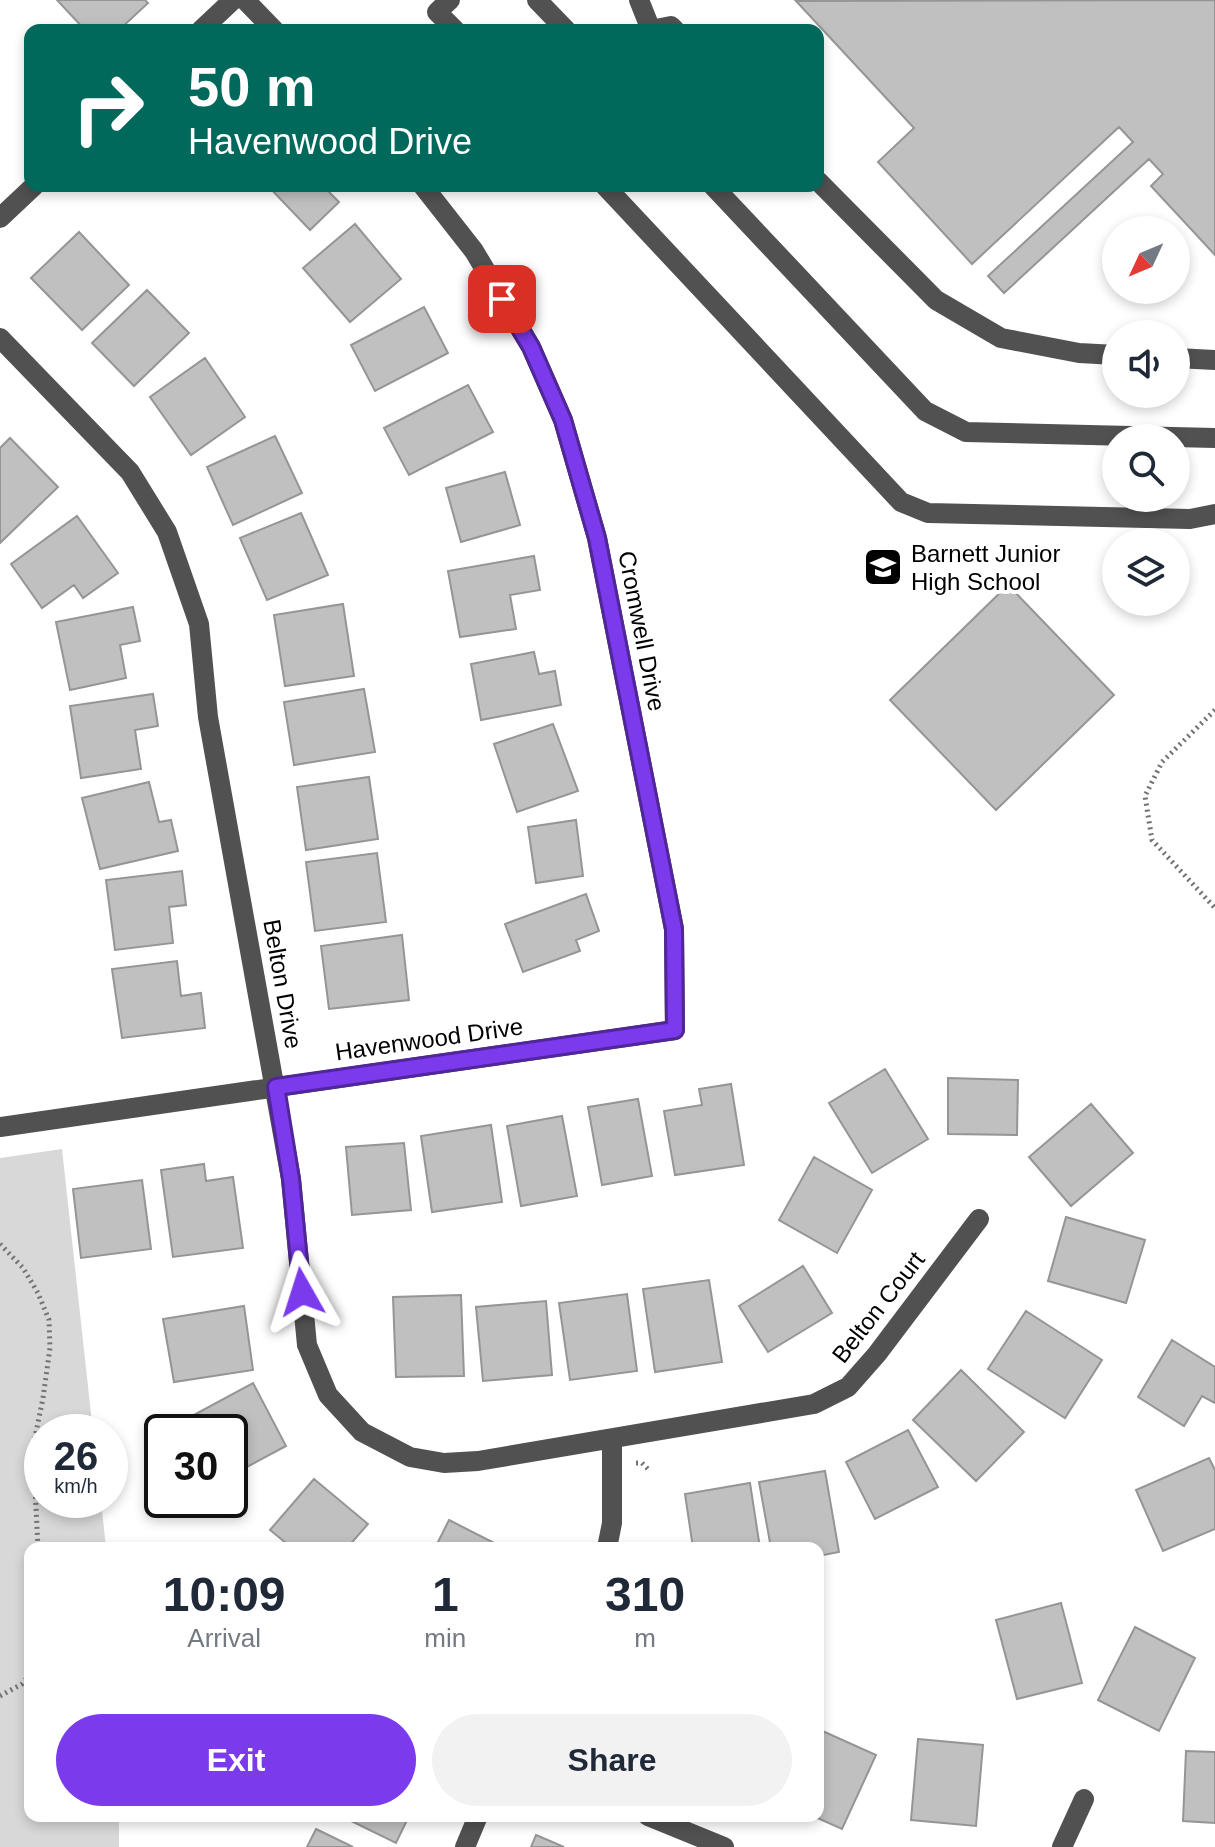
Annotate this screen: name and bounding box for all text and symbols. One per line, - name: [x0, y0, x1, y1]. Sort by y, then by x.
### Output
- text: 50 m: [188, 55, 316, 118]
- icon: right: [56, 56, 160, 160]
- text: Havenwood Drive: [188, 121, 472, 162]
- north arrow: [1102, 216, 1190, 304]
- map controls: [1102, 216, 1190, 616]
- pin: [468, 265, 536, 333]
- icon: arrive: [480, 277, 524, 321]
- button: sound: [1102, 320, 1190, 408]
- button: search: [1102, 424, 1190, 512]
- button: layers: [1102, 528, 1190, 616]
- place label: Barnett Junior High School: [911, 540, 1060, 595]
- school or university icon: Barnett Junior High School: [862, 546, 904, 588]
- street label: Cromwell Drive: [613, 549, 671, 713]
- street label: Belton Drive: [258, 917, 308, 1051]
- street label: Havenwood Drive: [333, 1012, 525, 1066]
- street label: Belton Court: [826, 1246, 930, 1368]
- position arrow: [260, 1250, 344, 1334]
- speed limit sign: 30: [144, 1414, 248, 1518]
- text: 26: [54, 1434, 98, 1478]
- text: km/h: [54, 1475, 98, 1497]
- text: 10:09: [163, 1568, 286, 1621]
- text: 1: [432, 1568, 459, 1621]
- text: 310: [605, 1568, 685, 1621]
- text: Arrival: [187, 1623, 261, 1653]
- text: min: [424, 1623, 466, 1653]
- text: m: [634, 1623, 656, 1653]
- button: Exit: [56, 1714, 416, 1806]
- button: Share: [432, 1714, 792, 1806]

